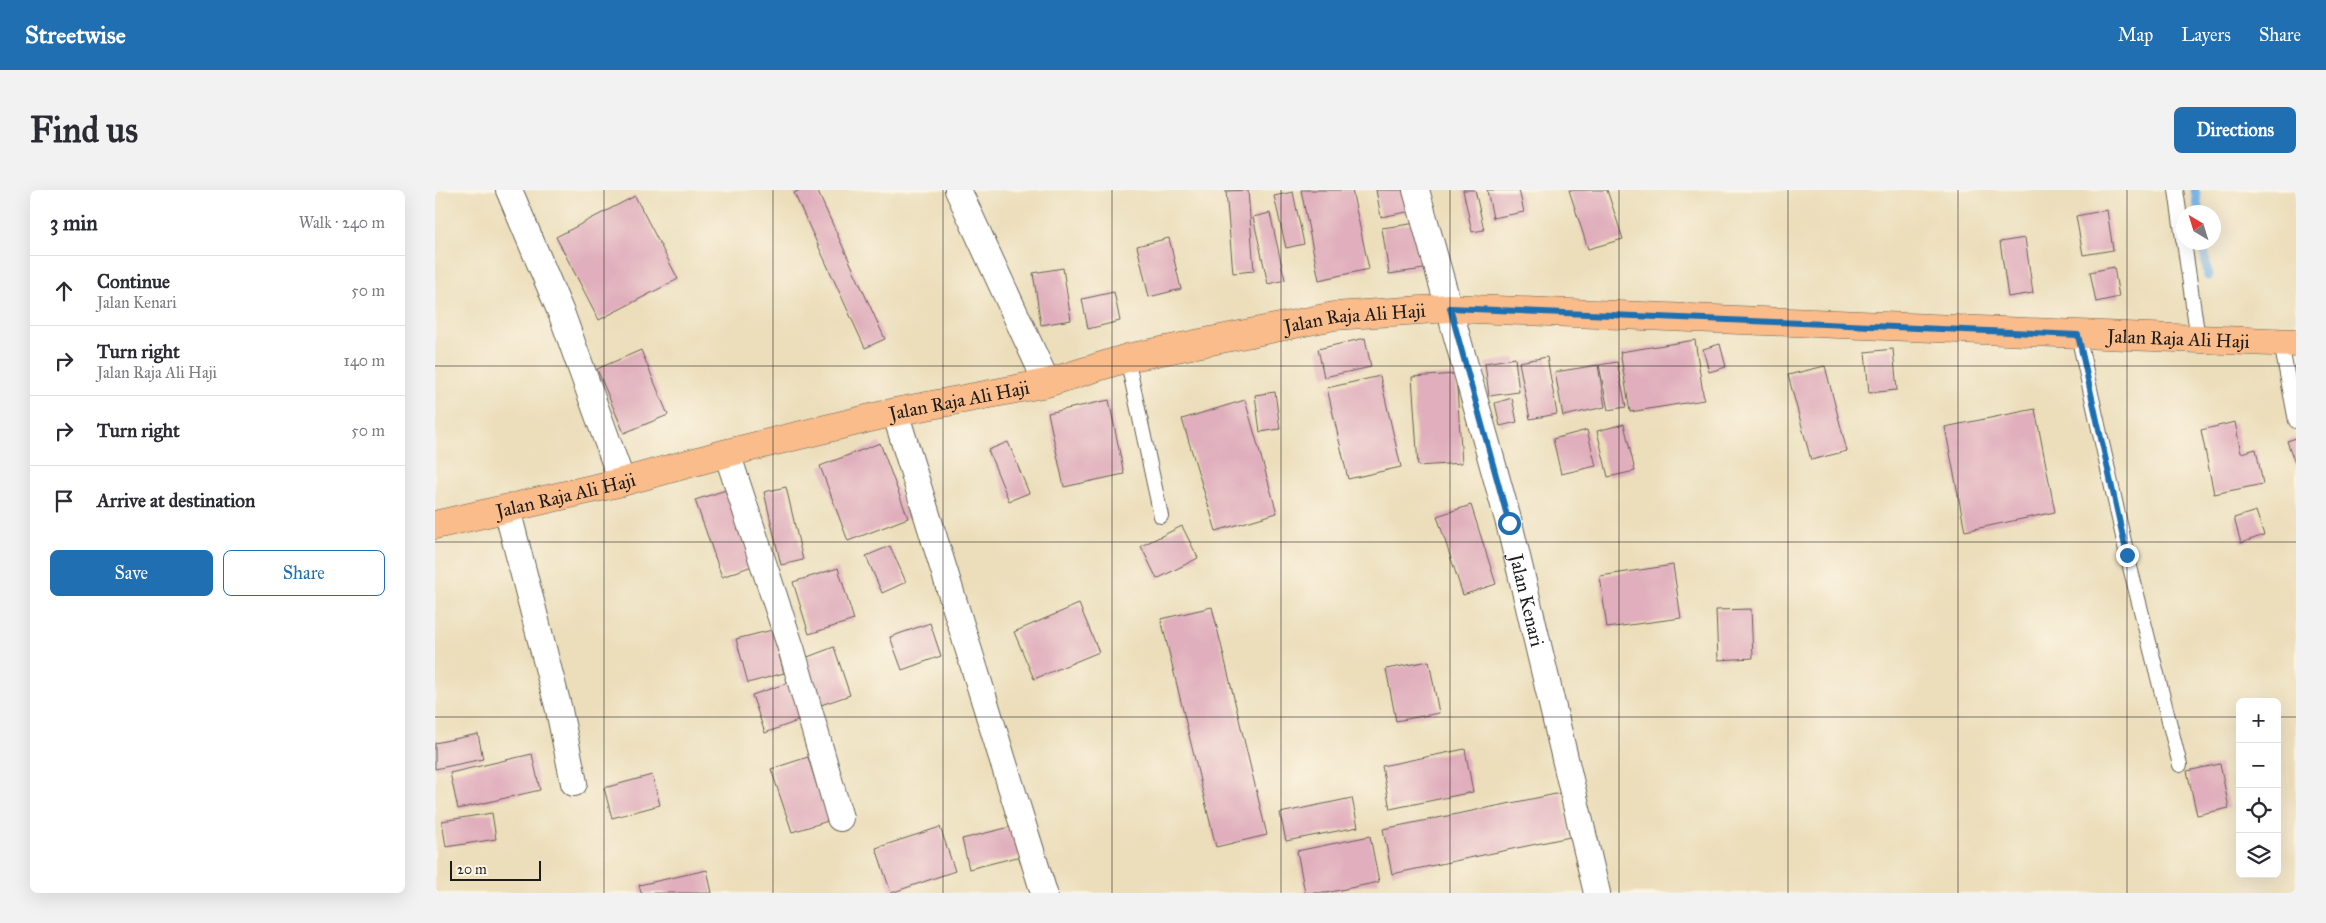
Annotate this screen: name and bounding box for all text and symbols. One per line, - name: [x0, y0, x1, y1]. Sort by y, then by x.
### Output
- text: Streetwise: [25, 20, 126, 50]
- text: Map: [2118, 24, 2153, 46]
- text: Layers: [2181, 24, 2231, 46]
- text: Share: [2259, 24, 2301, 46]
- button: Directions: [2174, 107, 2296, 153]
- text: Find us: [30, 109, 138, 152]
- north arrow: [2176, 205, 2221, 250]
- text: 3 min: [50, 210, 98, 236]
- text: Walk · 240 m: [299, 213, 385, 232]
- text: Continue: [97, 270, 170, 293]
- icon: ahead: [50, 277, 78, 305]
- text: 50 m: [351, 281, 385, 300]
- text: Jalan Kenari: [97, 293, 177, 312]
- street label: Jalan Raja Ali Haji: [1280, 298, 1426, 339]
- street label: Jalan Raja Ali Haji: [2105, 324, 2250, 353]
- text: Turn right: [97, 340, 180, 363]
- icon: right: [50, 347, 78, 375]
- text: 140 m: [344, 351, 385, 370]
- text: Jalan Raja Ali Haji: [97, 363, 217, 382]
- street label: Jalan Raja Ali Haji: [884, 375, 1031, 426]
- icon: right: [50, 417, 78, 445]
- text: Turn right: [97, 419, 180, 442]
- text: 50 m: [351, 421, 385, 440]
- street label: Jalan Raja Ali Haji: [492, 467, 638, 524]
- icon: arrive: [50, 487, 78, 515]
- text: Arrive at destination: [97, 489, 255, 512]
- route start: [1498, 512, 1521, 535]
- route end: [2116, 544, 2139, 567]
- street label: Jalan Kenari: [1504, 549, 1549, 649]
- button: Save: [50, 550, 213, 596]
- button: Share: [223, 550, 385, 596]
- map controls: [2236, 698, 2281, 878]
- button: +: [2236, 698, 2281, 743]
- button: −: [2236, 743, 2281, 788]
- button: locate: [2236, 788, 2281, 833]
- button: layers: [2236, 833, 2281, 878]
- scale bar: [450, 858, 541, 881]
- text: 20 m: [457, 861, 487, 878]

